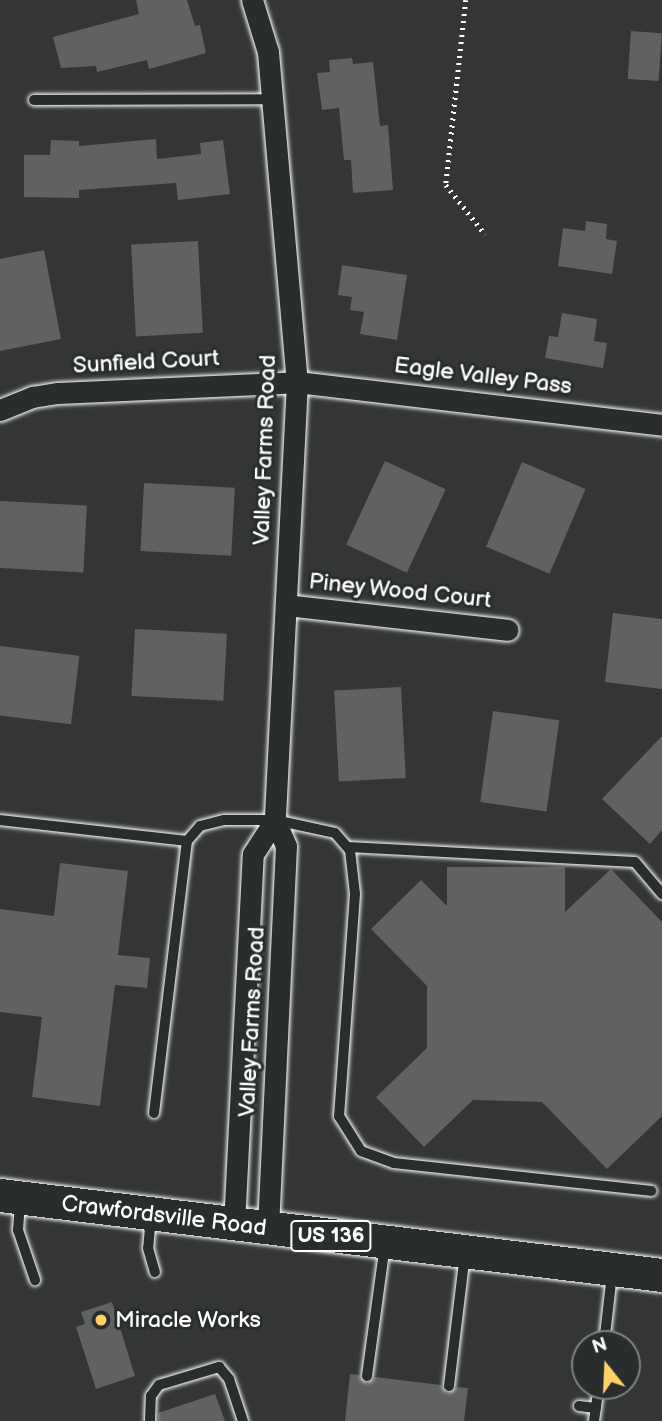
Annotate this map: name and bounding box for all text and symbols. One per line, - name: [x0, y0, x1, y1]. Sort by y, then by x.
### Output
- street label: Sunfield Court: [72, 344, 220, 380]
- street label: Eagle Valley Pass: [391, 351, 575, 401]
- street label: Valley Farms Road: [248, 354, 282, 546]
- street label: Piney Wood Court: [306, 568, 494, 614]
- street label: Valley Farms Road: [233, 925, 271, 1119]
- street label: Crawfordsville Road: [60, 1190, 268, 1242]
- road number: US 136: [289, 1218, 373, 1254]
- place label: Miracle Works: [115, 1306, 262, 1334]
- marker: Miracle Works: [93, 1312, 109, 1328]
- north arrow: [571, 1330, 641, 1400]
- text: N: [590, 1333, 610, 1360]

